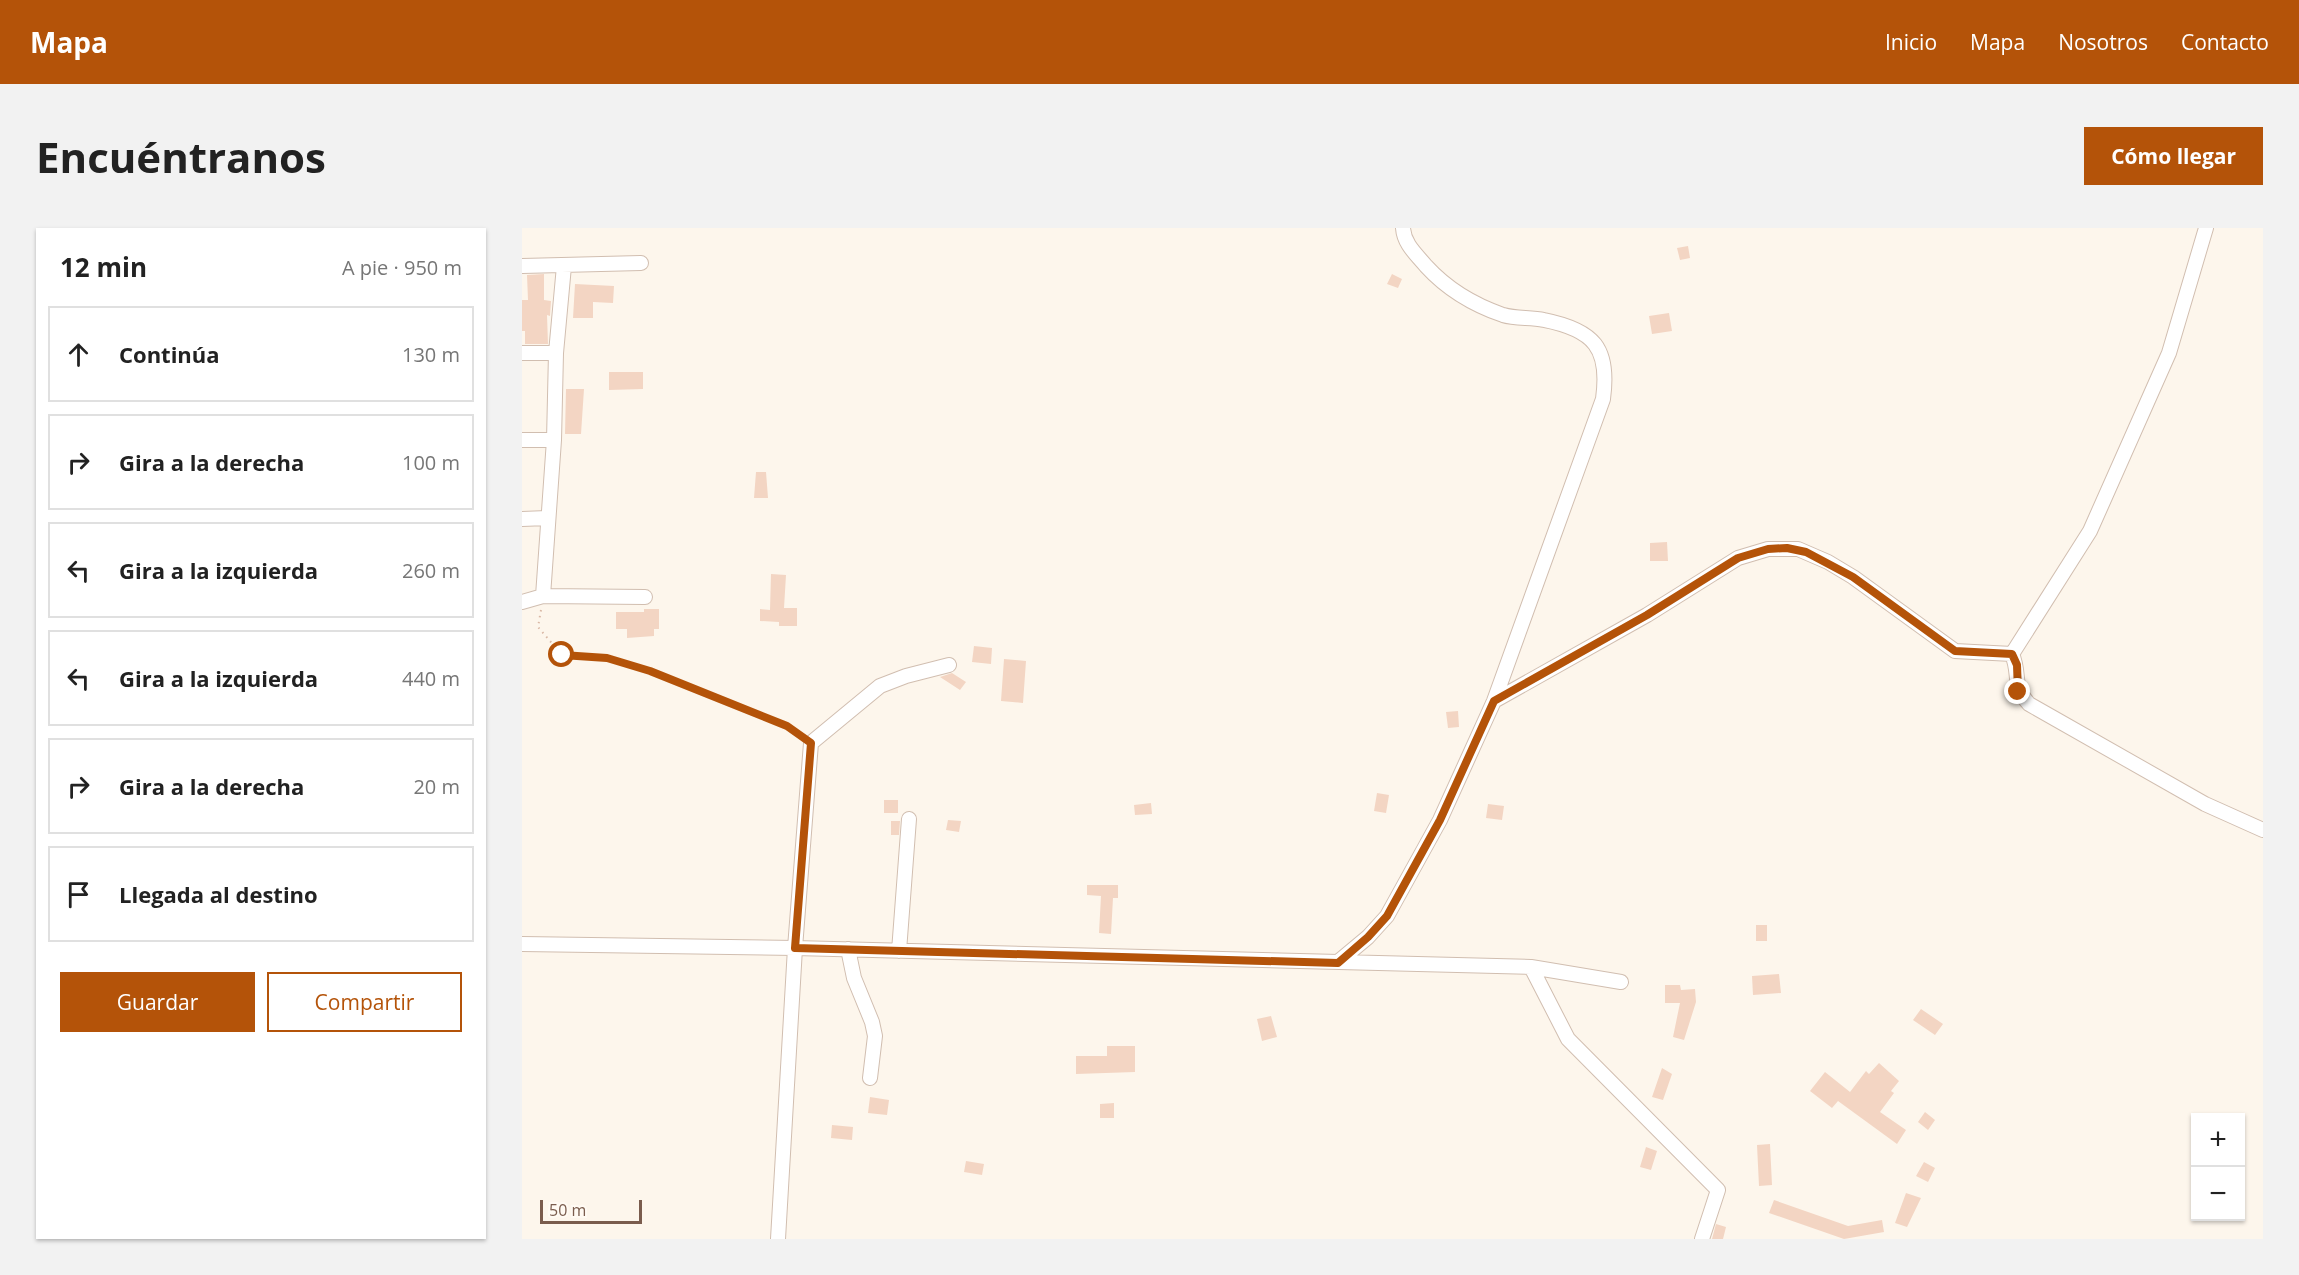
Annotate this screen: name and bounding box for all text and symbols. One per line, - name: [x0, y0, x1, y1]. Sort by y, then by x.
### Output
- text: Mapa: [30, 23, 108, 61]
- text: Inicio: [1885, 28, 1937, 56]
- text: Mapa: [1970, 28, 2025, 56]
- text: Nosotros: [2058, 28, 2148, 56]
- text: Contacto: [2181, 28, 2269, 56]
- button: Cómo llegar: [2084, 127, 2263, 185]
- text: Encuéntranos: [36, 128, 326, 185]
- text: 12 min: [60, 249, 147, 285]
- text: A pie · 950 m: [342, 254, 462, 281]
- icon: ahead: [62, 338, 95, 371]
- text: Continúa: [119, 339, 220, 369]
- text: 130 m: [402, 341, 460, 368]
- icon: right: [62, 446, 95, 479]
- text: Gira a la derecha: [119, 447, 304, 477]
- text: 100 m: [402, 449, 460, 476]
- icon: left: [62, 554, 95, 587]
- text: Gira a la izquierda: [119, 555, 318, 585]
- text: 260 m: [402, 557, 460, 584]
- route start: [548, 641, 574, 667]
- icon: left: [62, 662, 95, 695]
- text: Gira a la izquierda: [119, 663, 318, 693]
- text: 440 m: [402, 665, 460, 692]
- route end: [2004, 678, 2030, 704]
- icon: right: [62, 770, 95, 803]
- text: Gira a la derecha: [119, 771, 304, 801]
- text: 20 m: [413, 773, 460, 800]
- icon: arrive: [62, 878, 95, 911]
- text: Llegada al destino: [119, 879, 318, 909]
- button: Guardar: [60, 972, 255, 1032]
- button: Compartir: [267, 972, 462, 1032]
- map controls: [2191, 1113, 2245, 1221]
- button: +: [2191, 1113, 2245, 1167]
- button: −: [2191, 1167, 2245, 1221]
- scale bar: [540, 1197, 642, 1224]
- text: 50 m: [549, 1199, 586, 1221]

